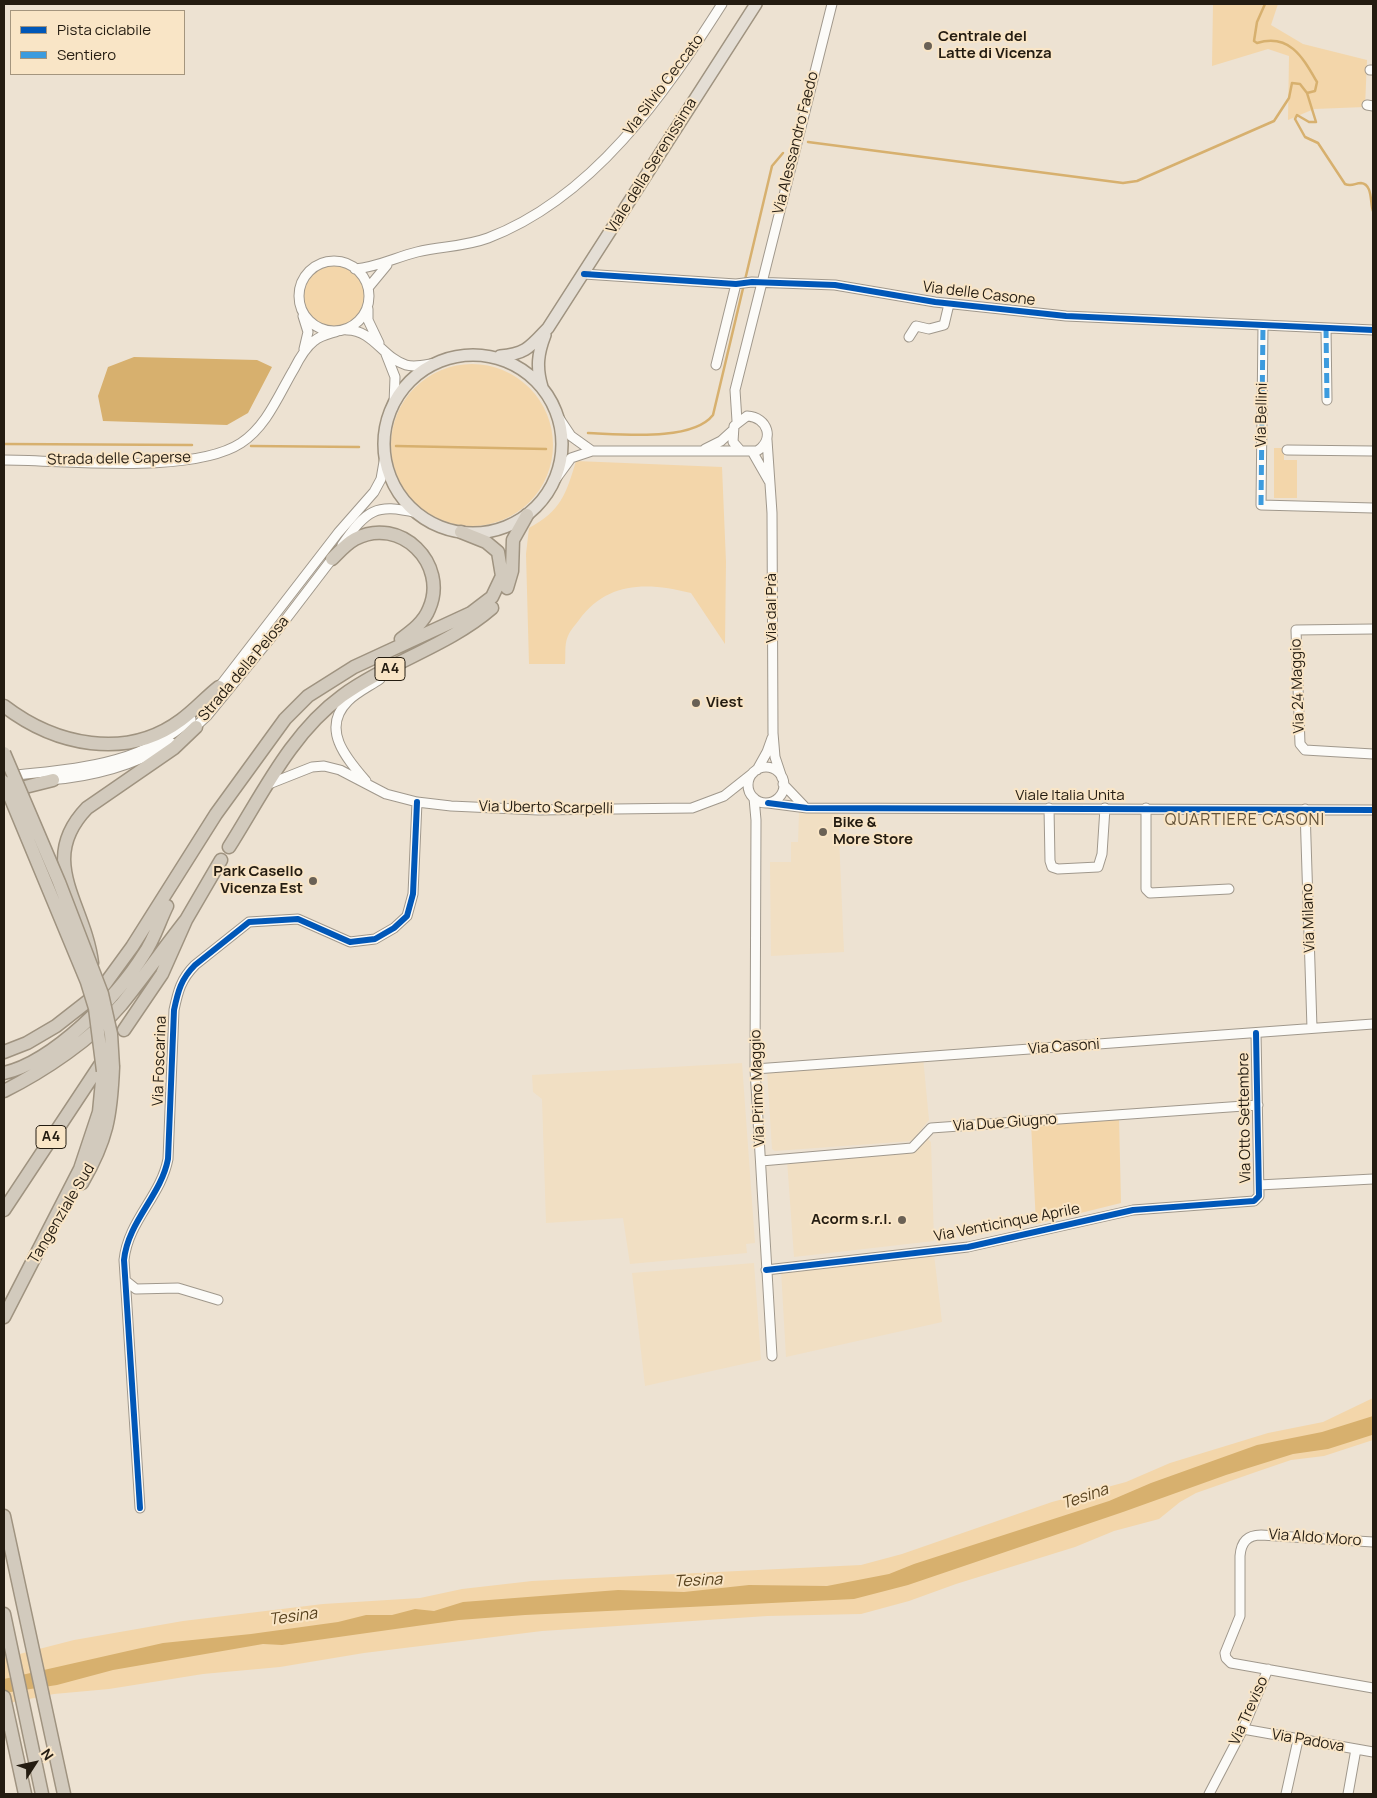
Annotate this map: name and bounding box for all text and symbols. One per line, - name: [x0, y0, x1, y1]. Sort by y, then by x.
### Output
- legend: [10, 10, 185, 75]
- text: Pista ciclabile: [57, 19, 151, 40]
- place label: Centrale del Latte di Vicenza: [938, 28, 1052, 63]
- street label: Via Silvio Ceccato: [620, 31, 708, 139]
- marker: Centrale del Latte di Vicenza: [922, 40, 934, 52]
- text: Sentiero: [57, 44, 116, 65]
- street label: Via Alessandro Faedo: [770, 70, 822, 216]
- street label: Viale della Serenissima: [603, 95, 701, 237]
- street label: Via delle Casone: [922, 278, 1036, 310]
- street label: Via Bellini: [1252, 383, 1272, 447]
- street label: Strada delle Caperse: [47, 449, 191, 469]
- street label: Via dal Prà: [763, 573, 781, 643]
- street label: Strada della Pelosa: [195, 613, 293, 725]
- street label: Via 24 Maggio: [1287, 638, 1309, 734]
- road number: A4: [375, 658, 405, 681]
- place label: Viest: [706, 694, 743, 712]
- marker: Viest: [690, 697, 702, 709]
- street label: Viale Italia Unita: [1015, 787, 1125, 805]
- street label: Via Uberto Scarpelli: [479, 798, 613, 818]
- district label: QUARTIERE CASONI: [1163, 811, 1327, 831]
- place label: Bike & More Store: [833, 814, 913, 849]
- marker: Bike & More Store: [817, 826, 829, 838]
- place label: Park Casello Vicenza Est: [213, 863, 303, 898]
- marker: Park Casello Vicenza Est: [307, 875, 319, 887]
- street label: Via Milano: [1299, 883, 1319, 953]
- street label: Via Foscarina: [149, 1016, 171, 1106]
- street label: Via Primo Maggio: [747, 1029, 769, 1147]
- street label: Via Casoni: [1028, 1036, 1100, 1058]
- street label: Via Otto Settembre: [1235, 1052, 1255, 1184]
- street label: Via Due Giugno: [953, 1110, 1057, 1136]
- road number: A4: [36, 1126, 66, 1148]
- street label: Tangenziale Sud: [25, 1161, 99, 1267]
- street label: Via Venticinque Aprile: [932, 1200, 1082, 1246]
- place label: Acorm s.r.l.: [811, 1211, 892, 1229]
- marker: Acorm s.r.l.: [896, 1214, 908, 1226]
- water label: Tesina: [1059, 1480, 1111, 1514]
- street label: Via Aldo Moro: [1268, 1526, 1362, 1550]
- water label: Tesina: [673, 1570, 723, 1592]
- water label: Tesina: [268, 1604, 318, 1630]
- street label: Via Treviso: [1226, 1674, 1272, 1748]
- street label: Via Padova: [1270, 1726, 1346, 1756]
- north arrow: [10, 1738, 60, 1788]
- text: N: [37, 1745, 58, 1764]

